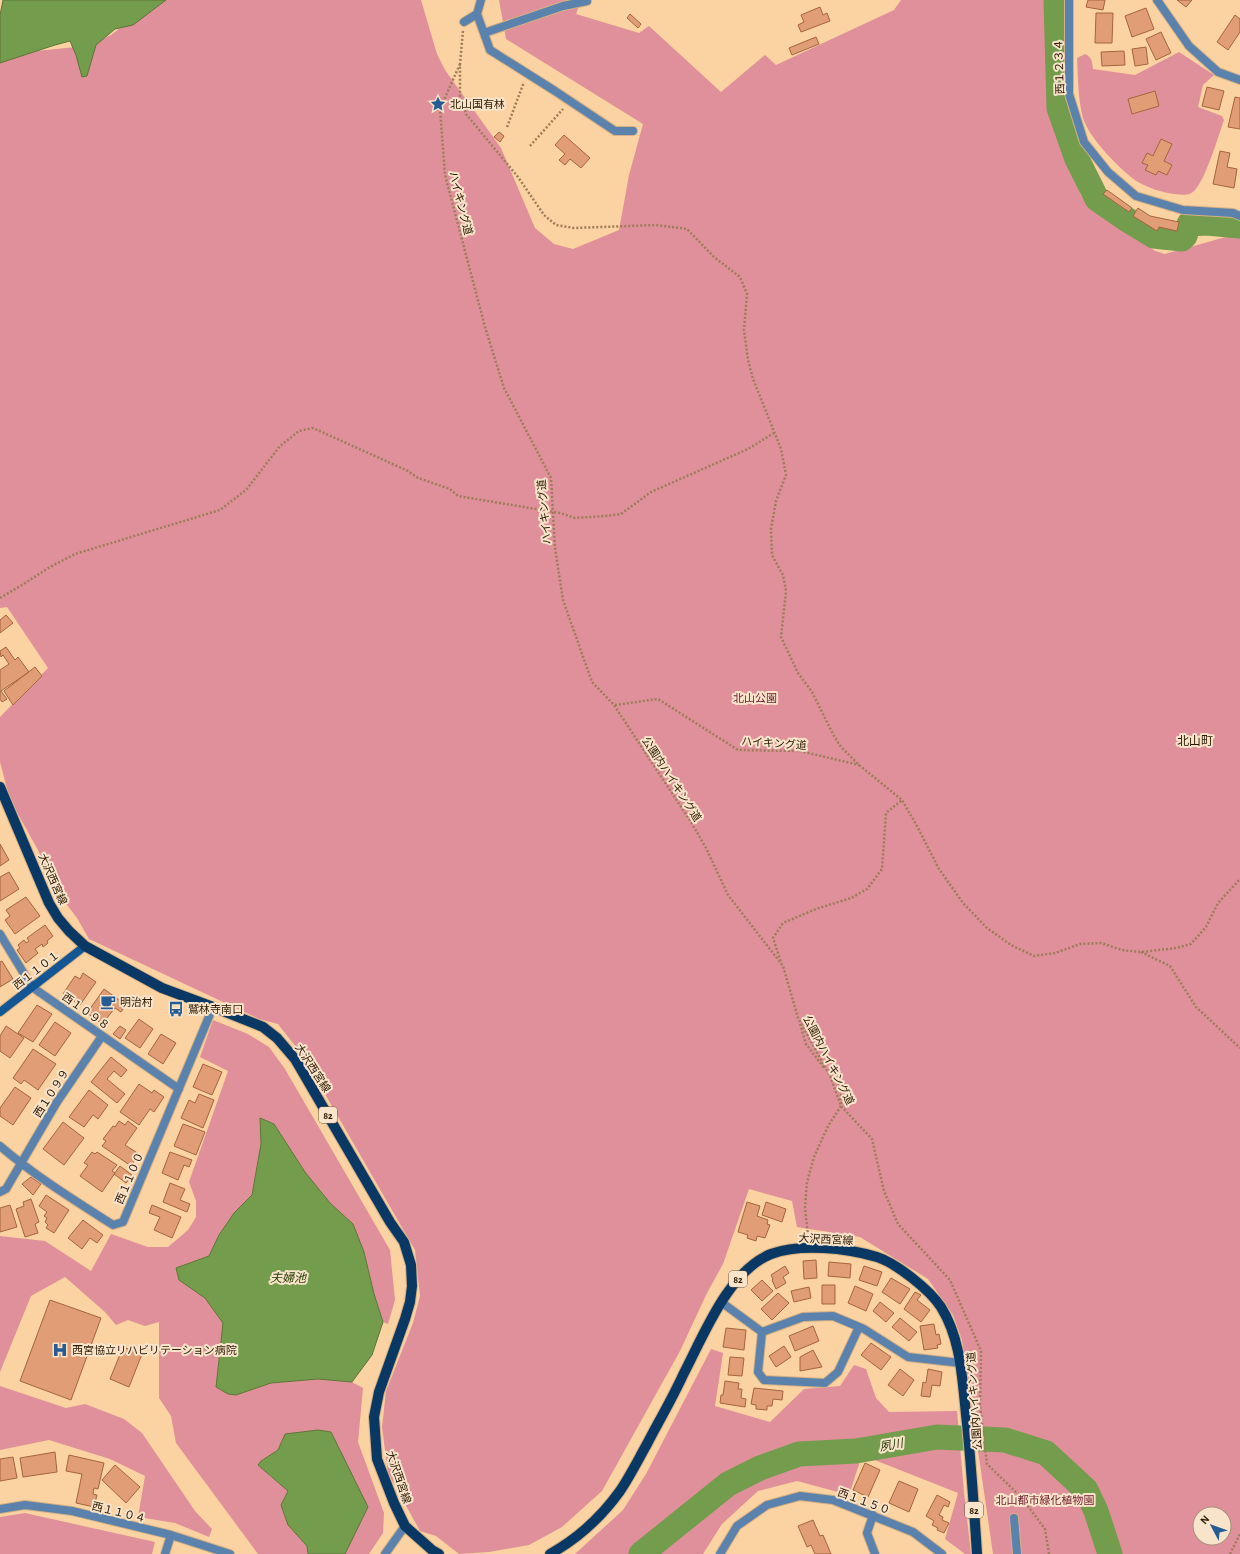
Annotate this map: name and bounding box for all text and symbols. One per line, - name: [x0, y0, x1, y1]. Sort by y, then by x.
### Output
- street label: 西１２３４: [1053, 39, 1066, 95]
- place icon: 北山国有林: [429, 95, 447, 113]
- place label: 北山国有林: [450, 98, 505, 110]
- street label: ハイキング道: [447, 170, 475, 236]
- street label: ハイキング道: [535, 479, 553, 545]
- park label: 北山公園: [733, 692, 777, 704]
- street label: 公園内ハイキング道: [640, 734, 704, 824]
- street label: ハイキング道: [741, 735, 807, 751]
- district label: 北山町: [1177, 735, 1213, 747]
- street label: 大沢西宮線: [36, 851, 70, 907]
- street label: 西１１０１: [11, 949, 61, 992]
- street label: 西１０９８: [60, 991, 111, 1032]
- cafe icon: 明治村: [99, 993, 117, 1011]
- place label: 明治村: [120, 996, 153, 1008]
- bus stop icon: 鷲林寺南口: [167, 1000, 185, 1018]
- place label: 鷲林寺南口: [188, 1003, 243, 1015]
- street label: 公園内ハイキング道: [801, 1013, 857, 1107]
- street label: 大沢西宮線: [293, 1042, 333, 1094]
- street label: 西１０９９: [32, 1067, 71, 1119]
- road number: 82: [319, 1107, 337, 1123]
- street label: 西１１００: [114, 1151, 145, 1206]
- street label: 大沢西宮線: [798, 1232, 854, 1246]
- water label: 夫婦池: [270, 1271, 307, 1284]
- road number: 82: [729, 1271, 747, 1287]
- hospital icon: 西宮協立リハビリテーション病院: [51, 1341, 69, 1359]
- place label: 西宮協立リハビリテーション病院: [72, 1344, 237, 1356]
- street label: 公園内ハイキング道: [965, 1351, 983, 1451]
- water label: 夙川: [878, 1437, 906, 1453]
- street label: 大沢西宮線: [384, 1449, 414, 1505]
- street label: 西１１５０: [836, 1487, 892, 1516]
- park label: 北山都市緑化植物園: [996, 1494, 1095, 1506]
- street label: 西１１０４: [91, 1500, 147, 1524]
- road number: 82: [965, 1502, 983, 1518]
- north arrow: [1192, 1506, 1232, 1546]
- text: N: [1198, 1513, 1211, 1526]

